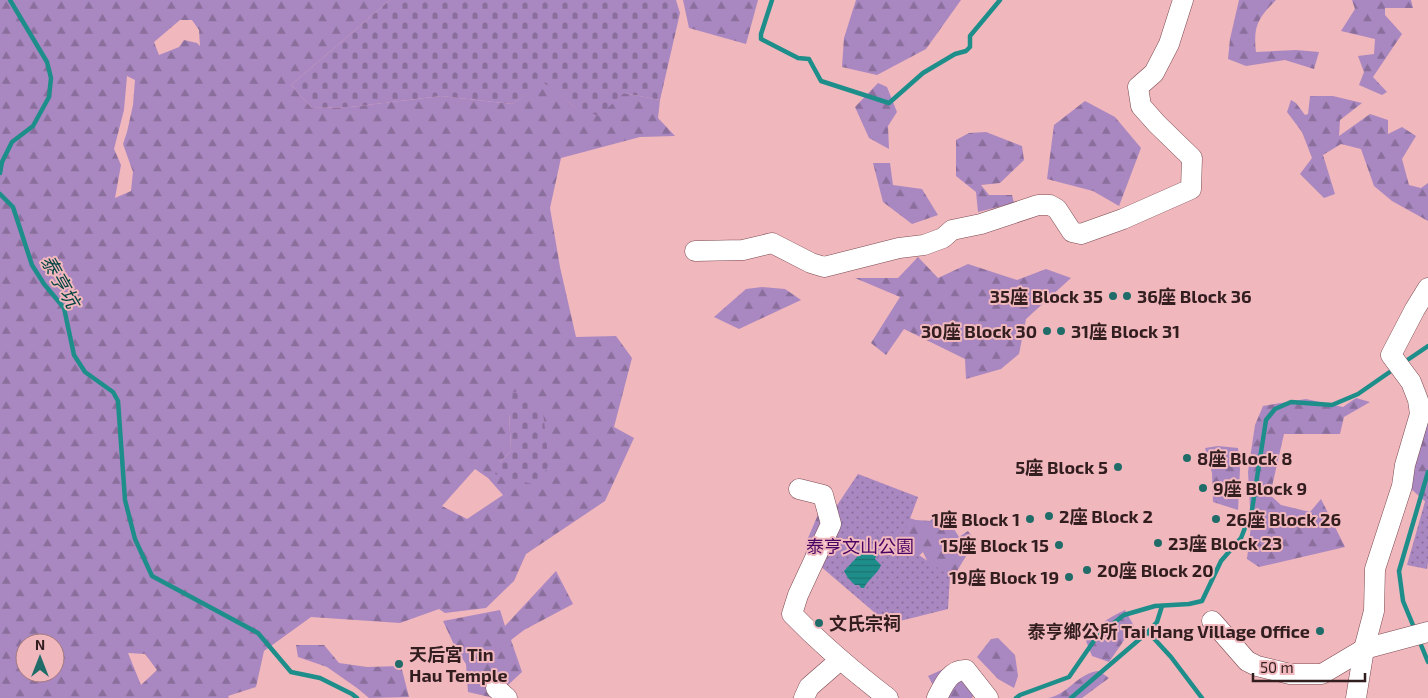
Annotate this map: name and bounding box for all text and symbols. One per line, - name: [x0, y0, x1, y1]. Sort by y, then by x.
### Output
- water label: 泰亨坑: [37, 251, 87, 314]
- place label: 35座 Block 35: [990, 285, 1103, 307]
- place label: 36座 Block 36: [1137, 285, 1252, 307]
- marker: 35座 Block 35: [1107, 290, 1119, 302]
- marker: 36座 Block 36: [1121, 290, 1133, 302]
- place label: 30座 Block 30: [921, 320, 1037, 342]
- place label: 31座 Block 31: [1071, 320, 1180, 342]
- marker: 30座 Block 30: [1041, 325, 1053, 337]
- marker: 31座 Block 31: [1055, 325, 1067, 337]
- place label: 8座 Block 8: [1197, 447, 1292, 469]
- marker: 8座 Block 8: [1181, 452, 1193, 464]
- place label: 5座 Block 5: [1015, 456, 1108, 478]
- marker: 5座 Block 5: [1112, 461, 1124, 473]
- place label: 9座 Block 9: [1213, 477, 1307, 499]
- marker: 9座 Block 9: [1197, 482, 1209, 494]
- place label: 2座 Block 2: [1059, 505, 1153, 527]
- place label: 1座 Block 1: [931, 508, 1020, 530]
- place label: 26座 Block 26: [1226, 508, 1341, 530]
- marker: 2座 Block 2: [1043, 510, 1055, 522]
- marker: 1座 Block 1: [1024, 513, 1036, 525]
- marker: 26座 Block 26: [1210, 513, 1222, 525]
- place label: 23座 Block 23: [1168, 532, 1282, 554]
- place label: 15座 Block 15: [941, 534, 1049, 556]
- park label: 泰亨文山公園: [806, 535, 914, 557]
- marker: 23座 Block 23: [1152, 537, 1164, 549]
- marker: 15座 Block 15: [1053, 539, 1065, 551]
- place label: 20座 Block 20: [1097, 559, 1214, 581]
- marker: 20座 Block 20: [1081, 564, 1093, 576]
- place label: 19座 Block 19: [949, 566, 1059, 588]
- marker: 19座 Block 19: [1063, 571, 1075, 583]
- place label: 文氏宗祠: [829, 612, 901, 634]
- marker: 文氏宗祠: [813, 617, 825, 629]
- place label: 泰亨鄉公所 Tai Hang Village Office: [1027, 620, 1310, 642]
- marker: 泰亨鄉公所 Tai Hang Village Office: [1314, 625, 1326, 637]
- north arrow: [15, 633, 65, 683]
- text: N: [35, 636, 45, 653]
- place label: 天后宮 Tin Hau Temple: [409, 643, 508, 686]
- scale bar: [1253, 650, 1366, 682]
- marker: 天后宮 Tin Hau Temple: [393, 658, 405, 670]
- text: 50 m: [1260, 658, 1294, 676]

